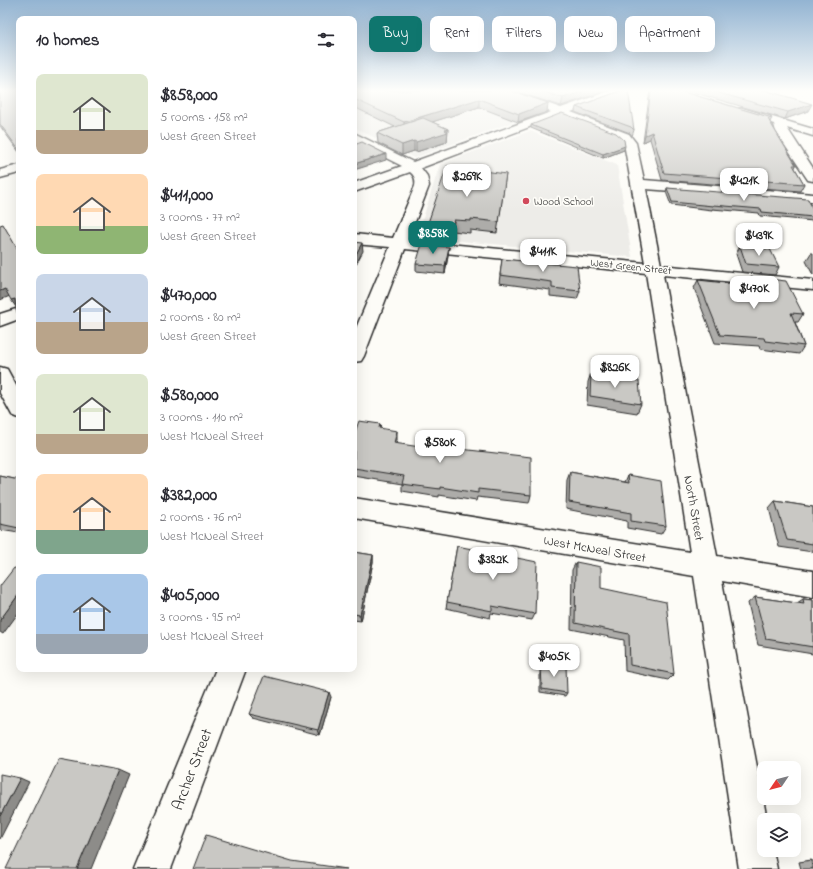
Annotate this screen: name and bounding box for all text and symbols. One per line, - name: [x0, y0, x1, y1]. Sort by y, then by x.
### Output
- chip: Buy: [369, 16, 422, 52]
- chip: Rent: [430, 16, 484, 52]
- chip: Filters: [492, 16, 556, 52]
- chip: New: [564, 16, 617, 52]
- chip: Apartment: [625, 16, 715, 52]
- text: 10 homes: [36, 28, 99, 53]
- icon: filters: [315, 29, 337, 51]
- text: $858,000: [160, 83, 218, 108]
- icon: home: [68, 90, 116, 138]
- text: 5 rooms · 158 m²: [160, 108, 248, 127]
- text: West Green Street: [160, 127, 256, 146]
- pin: $269K: [439, 164, 495, 198]
- text: $269K: [452, 167, 482, 186]
- pin: $421K: [716, 168, 772, 202]
- text: $421K: [729, 171, 759, 190]
- text: $411,000: [160, 183, 213, 208]
- icon: home: [68, 190, 116, 238]
- place label: Wood School: [534, 194, 593, 210]
- marker: Wood School: [521, 196, 531, 206]
- text: 3 rooms · 77 m²: [160, 208, 240, 227]
- pin: $858K: [405, 221, 461, 255]
- pin: $439K: [731, 223, 787, 257]
- text: $858K: [417, 224, 449, 243]
- text: $439K: [745, 226, 773, 245]
- text: West Green Street: [160, 227, 256, 246]
- pin: $411K: [515, 239, 571, 273]
- text: $411K: [529, 242, 557, 261]
- street label: West Green Street: [590, 255, 673, 279]
- pin: $470K: [726, 276, 782, 310]
- text: $470K: [739, 279, 769, 298]
- text: $470,000: [160, 283, 217, 308]
- icon: home: [68, 290, 116, 338]
- text: 2 rooms · 80 m²: [160, 308, 241, 327]
- text: West Green Street: [160, 327, 256, 346]
- pin: $826K: [587, 355, 643, 389]
- text: $826K: [599, 358, 631, 377]
- text: $580,000: [160, 383, 219, 408]
- icon: home: [68, 390, 116, 438]
- text: 3 rooms · 110 m²: [160, 408, 243, 427]
- text: West McNeal Street: [160, 427, 264, 446]
- pin: $580K: [412, 430, 468, 464]
- text: $580K: [424, 433, 456, 452]
- street label: North Street: [678, 474, 709, 543]
- text: $382,000: [160, 483, 217, 508]
- icon: home: [68, 490, 116, 538]
- text: 2 rooms · 76 m²: [160, 508, 242, 527]
- text: West McNeal Street: [160, 527, 264, 546]
- street label: West McNeal Street: [542, 531, 648, 568]
- pin: $382K: [465, 547, 521, 581]
- text: $382K: [478, 550, 508, 569]
- text: $405,000: [160, 583, 219, 608]
- icon: home: [68, 590, 116, 638]
- text: 3 rooms · 95 m²: [160, 608, 241, 627]
- text: West McNeal Street: [160, 627, 264, 646]
- pin: $405K: [526, 644, 582, 678]
- text: $405K: [538, 647, 570, 666]
- street label: Archer Street: [166, 725, 220, 814]
- north arrow: [757, 761, 801, 805]
- map controls: [757, 761, 801, 857]
- button: layers: [757, 813, 801, 857]

